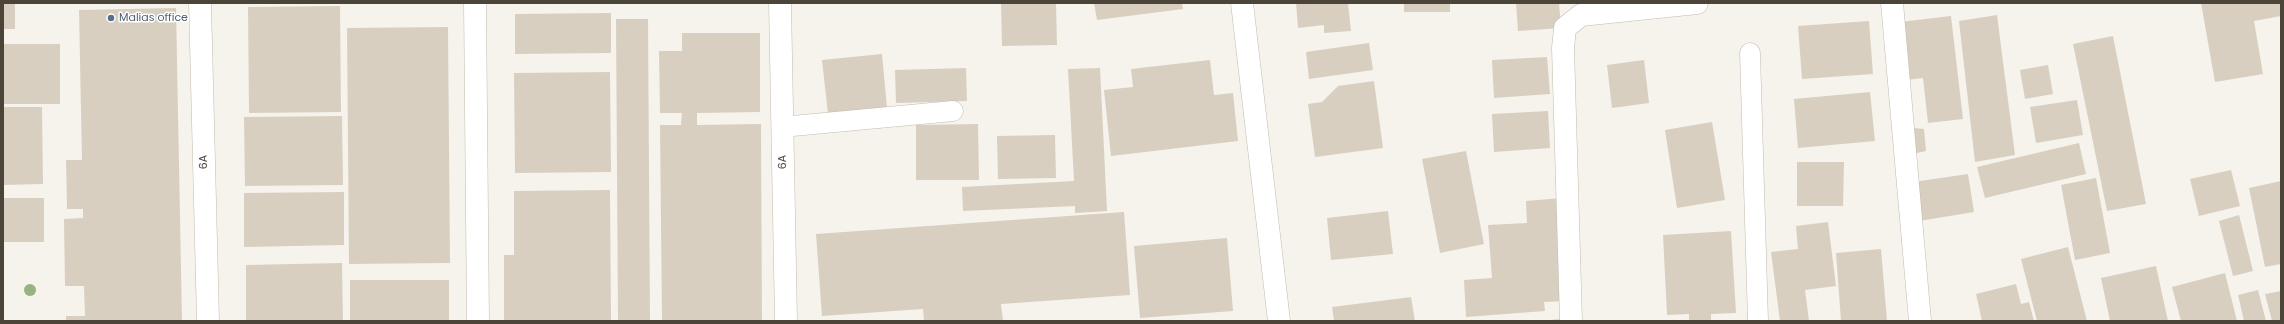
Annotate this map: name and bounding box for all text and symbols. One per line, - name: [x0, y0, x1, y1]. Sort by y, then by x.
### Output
- place label: Malias office: [119, 11, 188, 25]
- marker: Malias office: [106, 13, 116, 23]
- street label: 6A: [197, 155, 211, 169]
- street label: 6A: [776, 155, 790, 169]

